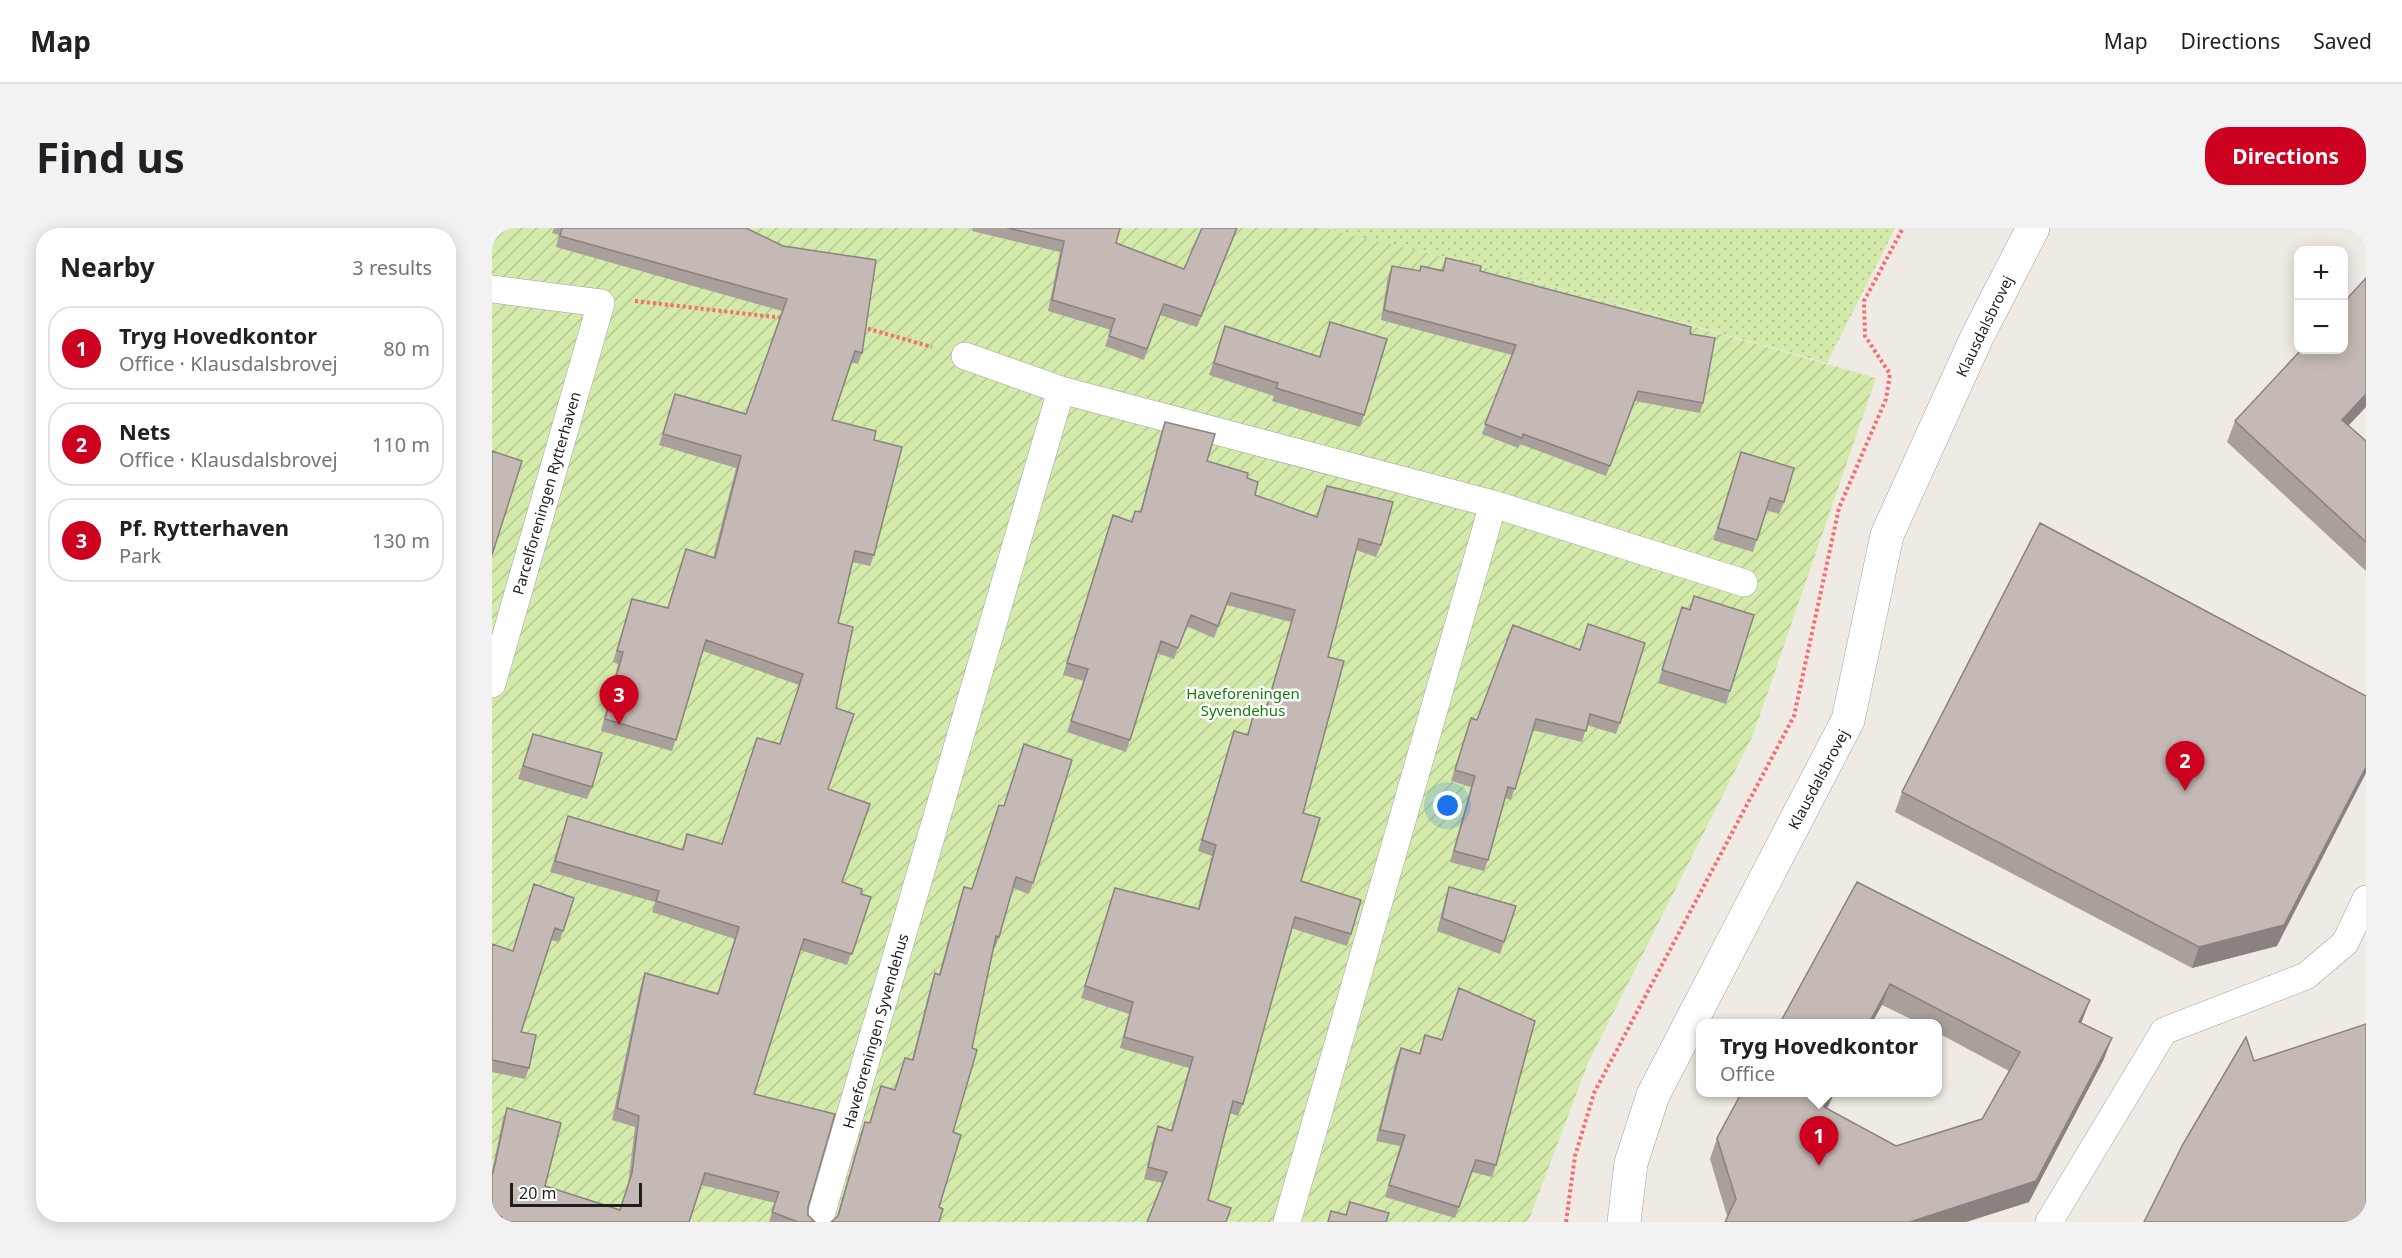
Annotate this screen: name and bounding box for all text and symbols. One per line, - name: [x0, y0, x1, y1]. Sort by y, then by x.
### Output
- text: Map: [30, 22, 91, 60]
- text: Map: [2104, 27, 2148, 55]
- text: Directions: [2181, 27, 2280, 55]
- text: Saved: [2313, 27, 2372, 55]
- button: Directions: [2205, 127, 2366, 185]
- text: Find us: [36, 128, 185, 185]
- map controls: [2294, 246, 2348, 354]
- button: +: [2294, 246, 2348, 300]
- text: Nearby: [60, 249, 155, 285]
- text: 3 results: [352, 254, 432, 281]
- street label: Klausdalsbrovej: [1951, 272, 2017, 380]
- button: −: [2294, 300, 2348, 354]
- text: Tryg Hovedkontor: [119, 320, 317, 350]
- text: 1: [76, 335, 87, 362]
- text: 80 m: [383, 335, 430, 362]
- text: Office · Klausdalsbrovej: [119, 350, 338, 377]
- street label: Parcelforeningen Rytterhaven: [507, 389, 585, 597]
- text: Nets: [119, 416, 171, 446]
- text: 2: [76, 431, 87, 458]
- text: 110 m: [372, 431, 430, 458]
- text: Office · Klausdalsbrovej: [119, 446, 338, 473]
- text: Pf. Rytterhaven: [119, 512, 289, 542]
- text: 3: [76, 527, 87, 554]
- text: 130 m: [372, 527, 430, 554]
- text: Park: [119, 542, 161, 569]
- pin: 3: [600, 676, 638, 725]
- park label: Haveforeningen Syvendehus: [1186, 683, 1300, 720]
- street label: Klausdalsbrovej: [1783, 725, 1853, 833]
- pin: 2: [2166, 742, 2204, 791]
- your location: [1433, 791, 1462, 820]
- street label: Haveforeningen Syvendehus: [838, 931, 912, 1131]
- popup: [1696, 1019, 1942, 1097]
- text: Tryg Hovedkontor: [1720, 1030, 1918, 1060]
- text: Office: [1720, 1060, 1775, 1087]
- pin: 1: [1800, 1116, 1838, 1166]
- scale bar: [510, 1180, 642, 1208]
- text: 20 m: [519, 1182, 556, 1204]

